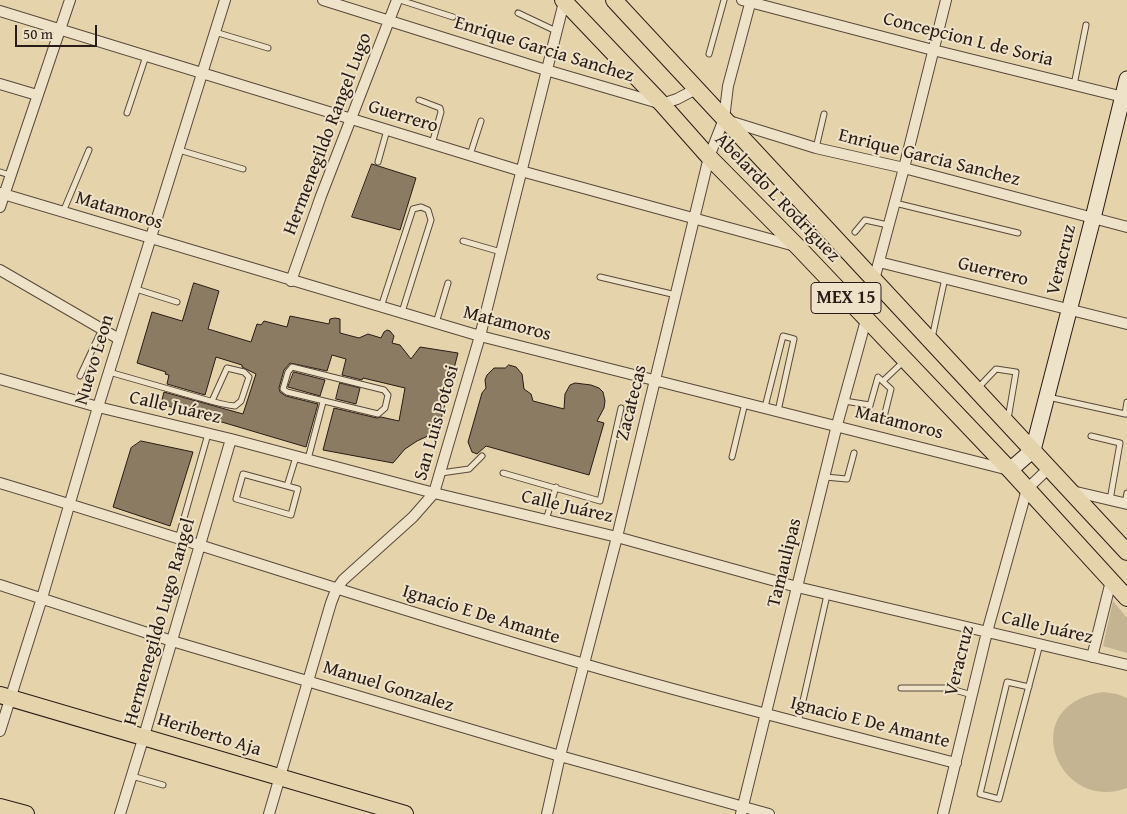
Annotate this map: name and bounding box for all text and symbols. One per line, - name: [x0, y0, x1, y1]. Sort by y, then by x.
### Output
- street label: Concepcion L de Soria: [881, 8, 1055, 72]
- street label: Enrique Garcia Sanchez: [452, 12, 636, 88]
- scale bar: [18, 15, 100, 47]
- text: 50 m: [23, 23, 53, 44]
- street label: Hermenegildo Rangel Lugo: [279, 30, 377, 238]
- street label: Guerrero: [365, 96, 441, 138]
- street label: Enrique Garcia Sanchez: [836, 124, 1022, 192]
- street label: Abelardo L Rodriguez: [710, 129, 844, 267]
- street label: Matamoros: [73, 187, 165, 235]
- street label: Veracruz: [1042, 222, 1082, 298]
- street label: Guerrero: [955, 252, 1031, 292]
- road number: MEX 15: [811, 282, 881, 314]
- street label: Matamoros: [460, 301, 554, 347]
- street label: Nuevo Leon: [70, 312, 120, 408]
- street label: San Luis Potosi: [410, 363, 464, 483]
- street label: Zacatecas: [612, 363, 652, 443]
- street label: Calle Juárez: [127, 386, 223, 430]
- street label: Matamoros: [852, 401, 946, 445]
- street label: Calle Juárez: [519, 485, 615, 529]
- street label: Hermenegildo Lugo Rangel: [119, 516, 201, 728]
- street label: Tamaulipas: [763, 516, 807, 610]
- street label: Ignacio E De Amante: [400, 580, 562, 650]
- street label: Calle Juárez: [999, 606, 1095, 650]
- street label: Veracruz: [940, 623, 980, 699]
- street label: Manuel Gonzalez: [320, 656, 456, 718]
- street label: Ignacio E De Amante: [788, 692, 952, 754]
- street label: Heriberto Aja: [154, 708, 264, 762]

